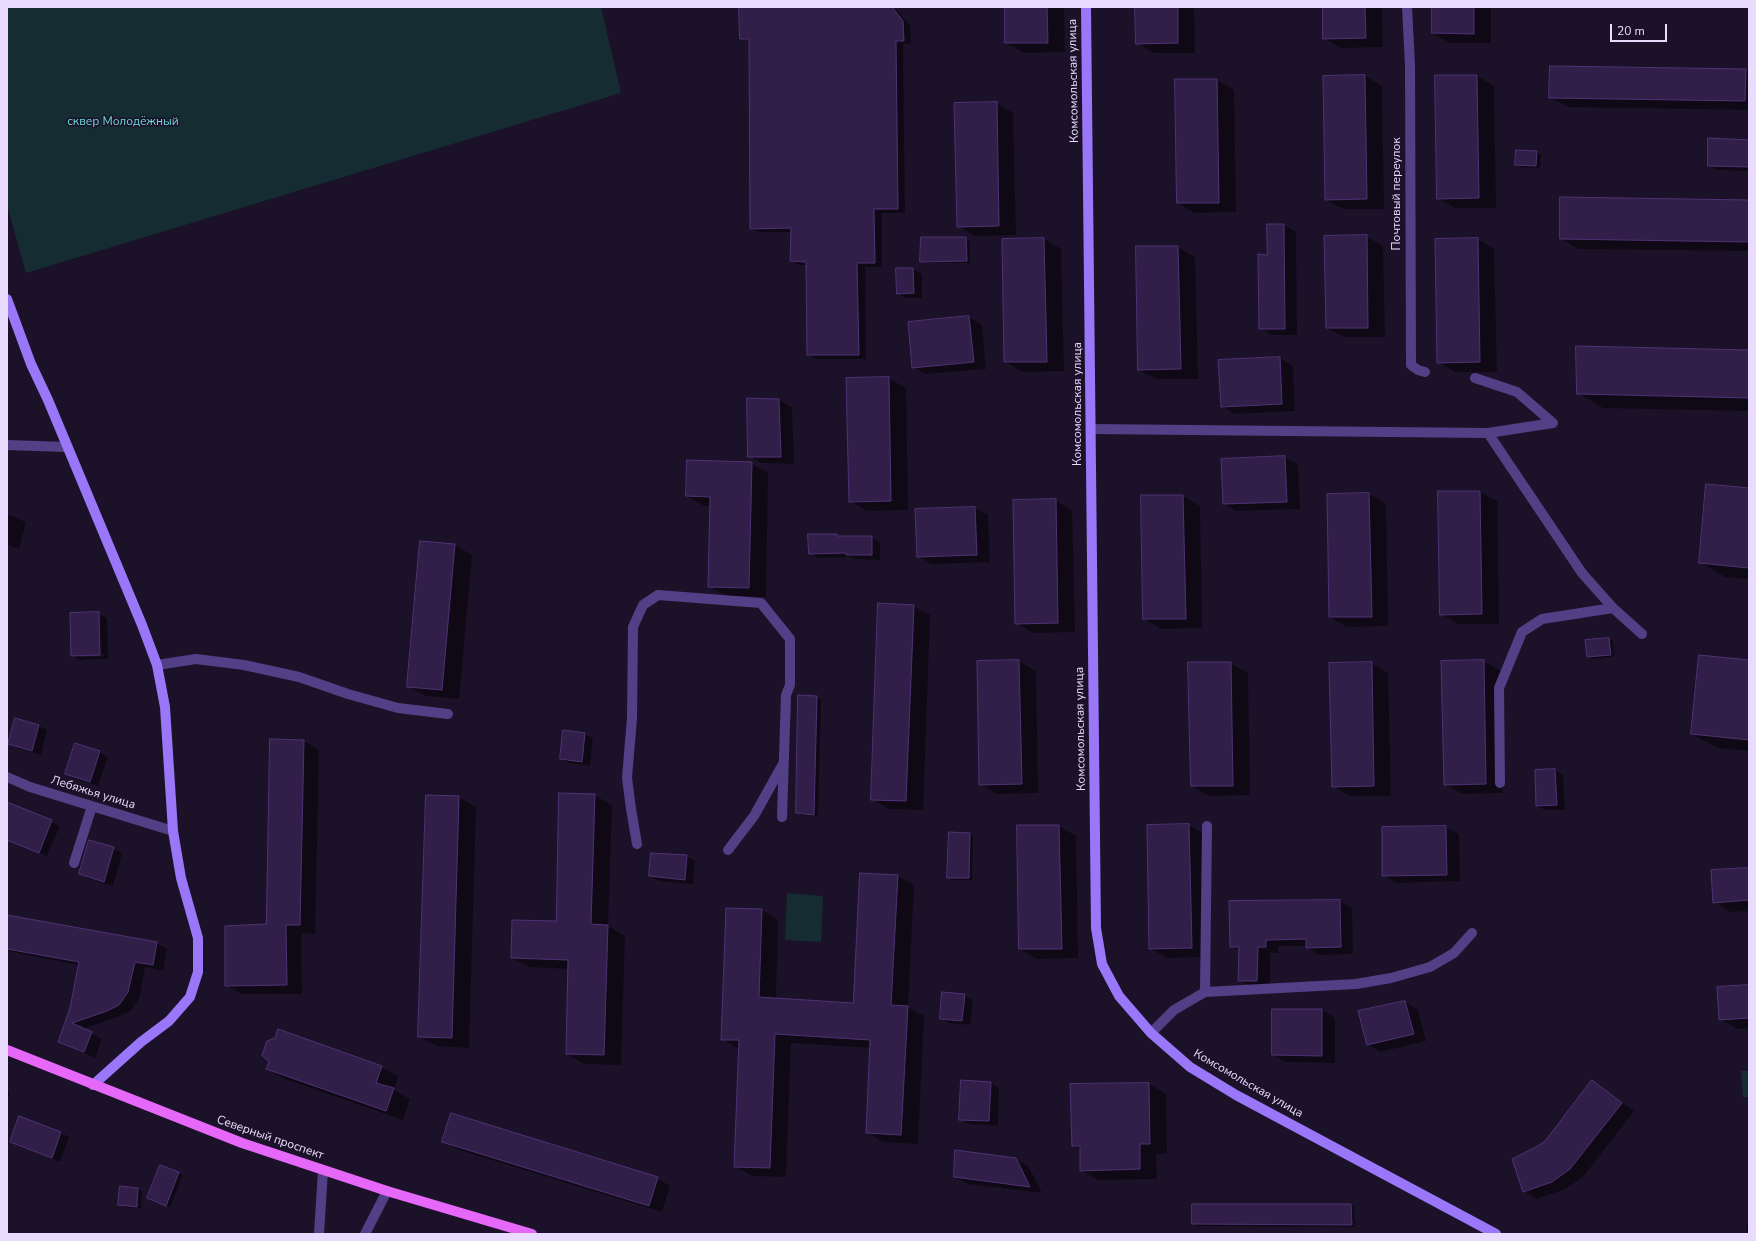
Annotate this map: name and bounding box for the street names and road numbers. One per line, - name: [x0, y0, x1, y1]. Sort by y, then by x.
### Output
- street label: Комсомольская улица: [1066, 19, 1082, 143]
- street label: Почтовый переулок: [1390, 138, 1404, 250]
- street label: Комсомольская улица: [1071, 342, 1085, 466]
- street label: Комсомольская улица: [1073, 667, 1089, 791]
- street label: Лебяжья улица: [49, 773, 137, 813]
- street label: Комсомольская улица: [1191, 1047, 1305, 1121]
- street label: Северный проспект: [215, 1113, 325, 1163]

